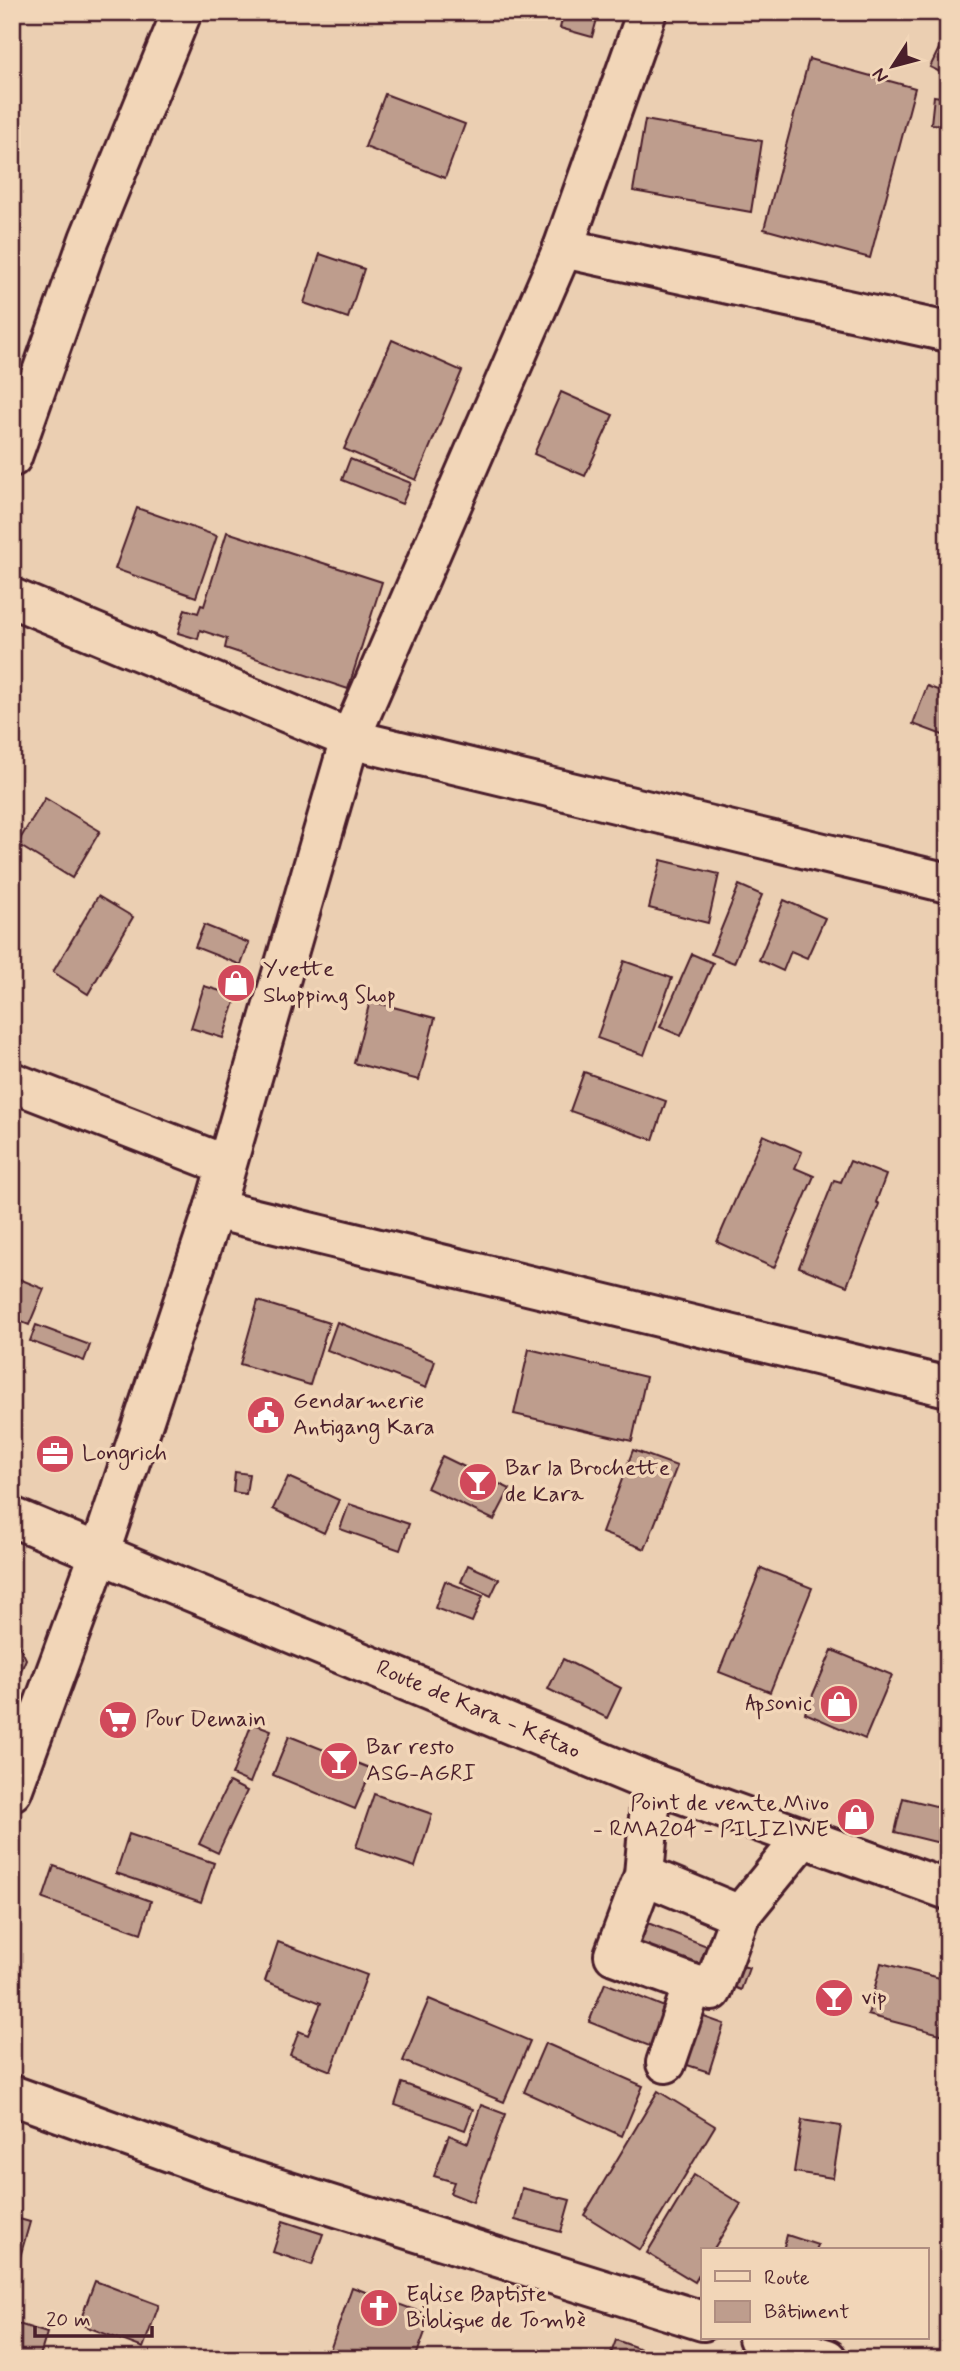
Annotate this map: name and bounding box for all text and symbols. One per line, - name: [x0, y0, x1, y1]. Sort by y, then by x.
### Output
- north arrow: [858, 32, 928, 102]
- text: N: [867, 63, 894, 88]
- place label: Yvette Shopping Shop: [263, 955, 396, 1011]
- shop icon: Yvette Shopping Shop: [215, 962, 257, 1004]
- place label: Gendarmerie Antigang Kara: [293, 1387, 435, 1445]
- public building icon: Gendarmerie Antigang Kara: [245, 1394, 287, 1436]
- office icon: Longrich: [34, 1433, 76, 1475]
- place label: Longrich: [82, 1439, 167, 1471]
- place label: Bar la Brochette de Kara: [505, 1454, 670, 1510]
- bar icon: Bar la Brochette de Kara: [457, 1461, 499, 1503]
- street label: Route de Kara - Kétao: [371, 1653, 585, 1767]
- shop icon: Apsonic: [818, 1683, 860, 1725]
- place label: Apsonic: [745, 1689, 812, 1720]
- supermarket icon: Pour Demain: [97, 1699, 139, 1741]
- place label: Pour Demain: [145, 1705, 266, 1735]
- place label: Bar resto ASG-AGRI: [366, 1733, 476, 1789]
- bar icon: Bar resto ASG-AGRI: [318, 1740, 360, 1782]
- place label: Point de vente Mivo - RMA204 - PILIZIWE: [593, 1789, 829, 1845]
- shop icon: Point de vente Mivo - RMA204 - PILIZIWE: [835, 1796, 877, 1838]
- bar icon: vip: [813, 1977, 855, 2019]
- place label: vip: [861, 1983, 887, 2013]
- legend: [701, 2248, 928, 2340]
- text: Route: [764, 2264, 810, 2292]
- place label: Eglise Baptiste Biblique de Tombè: [406, 2280, 586, 2336]
- church icon: Eglise Baptiste Biblique de Tombè: [358, 2287, 400, 2329]
- scale bar: [35, 2294, 152, 2338]
- text: Bâtiment: [764, 2298, 849, 2326]
- text: 20 m: [46, 2306, 91, 2334]

